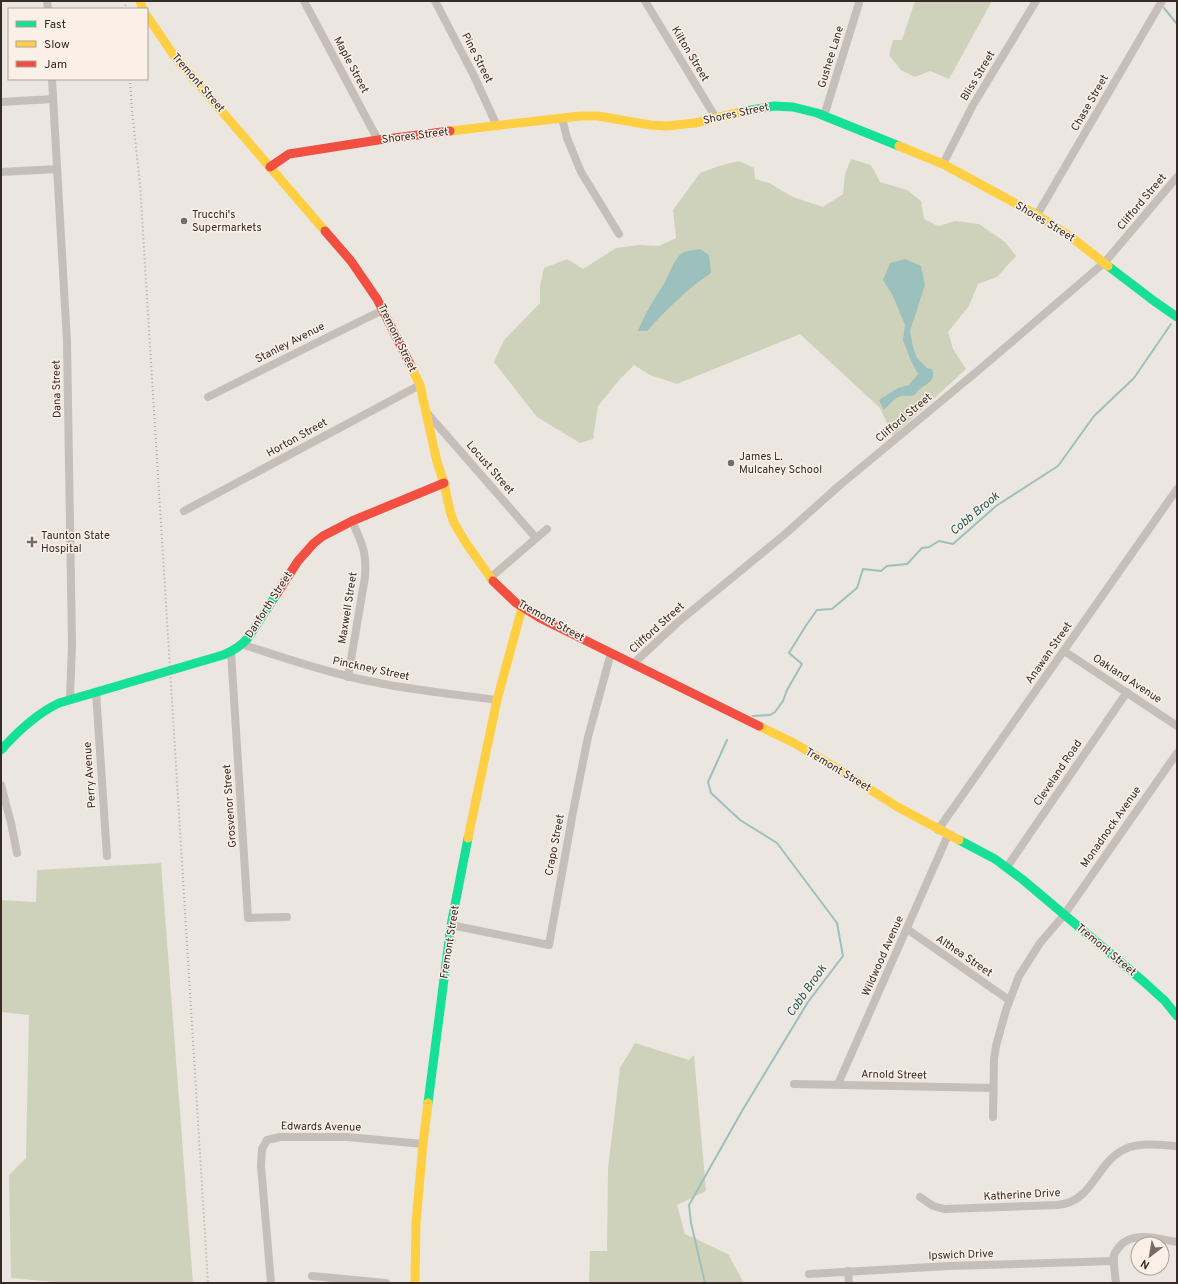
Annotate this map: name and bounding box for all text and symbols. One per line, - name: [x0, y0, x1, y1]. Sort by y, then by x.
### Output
- legend: [8, 8, 148, 80]
- text: Fast: [44, 17, 66, 33]
- street label: Kilton Street: [668, 24, 712, 84]
- street label: Gushee Lane: [815, 24, 847, 90]
- street label: Pine Street: [458, 30, 496, 86]
- street label: Maple Street: [330, 34, 372, 96]
- text: Slow: [44, 37, 70, 53]
- street label: Bliss Street: [958, 48, 998, 104]
- street label: Tremont Street: [168, 50, 228, 116]
- text: Jam: [44, 57, 67, 73]
- street label: Chase Street: [1068, 72, 1112, 134]
- street label: Shores Street: [702, 100, 770, 128]
- street label: Shores Street: [381, 125, 449, 147]
- street label: Clifford Street: [1114, 171, 1170, 233]
- street label: Shores Street: [1013, 199, 1077, 245]
- place label: Trucchi's Supermarkets: [192, 208, 262, 235]
- marker: Trucchi's Supermarkets: [179, 216, 189, 226]
- street label: Tremont Street: [374, 302, 420, 374]
- street label: Stanley Avenue: [253, 319, 327, 366]
- street label: Dana Street: [49, 360, 65, 418]
- street label: Clifford Street: [873, 390, 935, 446]
- street label: Horton Street: [264, 416, 330, 460]
- street label: Locust Street: [463, 438, 517, 498]
- place label: James L. Mulcahey School: [739, 450, 822, 477]
- marker: James L. Mulcahey School: [726, 458, 736, 468]
- water label: Cobb Brook: [947, 488, 1004, 539]
- place label: Taunton State Hospital: [41, 529, 110, 556]
- marker: Taunton State Hospital: [26, 536, 38, 548]
- street label: Danforth Street: [242, 569, 296, 641]
- street label: Maxwell Street: [335, 571, 361, 645]
- street label: Tremont Street: [515, 597, 587, 645]
- street label: Clifford Street: [627, 600, 687, 656]
- street label: Anawan Street: [1023, 619, 1075, 687]
- street label: Oakland Avenue: [1090, 651, 1164, 707]
- street label: Pinckney Street: [331, 654, 411, 684]
- street label: Cleveland Road: [1031, 737, 1085, 809]
- street label: Perry Avenue: [81, 741, 99, 809]
- street label: Tremont Street: [803, 745, 873, 795]
- street label: Grosvenor Street: [220, 764, 240, 848]
- street label: Monadnock Avenue: [1078, 783, 1144, 870]
- street label: Crapo Street: [542, 813, 568, 877]
- street label: Fremont Street: [437, 904, 463, 980]
- street label: Wildwood Avenue: [859, 914, 907, 998]
- street label: Tremont Street: [1073, 921, 1139, 979]
- street label: Althea Street: [933, 932, 995, 980]
- water label: Cobb Brook: [783, 961, 831, 1020]
- street label: Arnold Street: [861, 1067, 927, 1083]
- street label: Edwards Avenue: [281, 1119, 361, 1135]
- street label: Katherine Drive: [983, 1186, 1061, 1204]
- north arrow: [1130, 1236, 1170, 1276]
- street label: Ipswich Drive: [928, 1247, 994, 1263]
- text: N: [1138, 1256, 1152, 1272]

